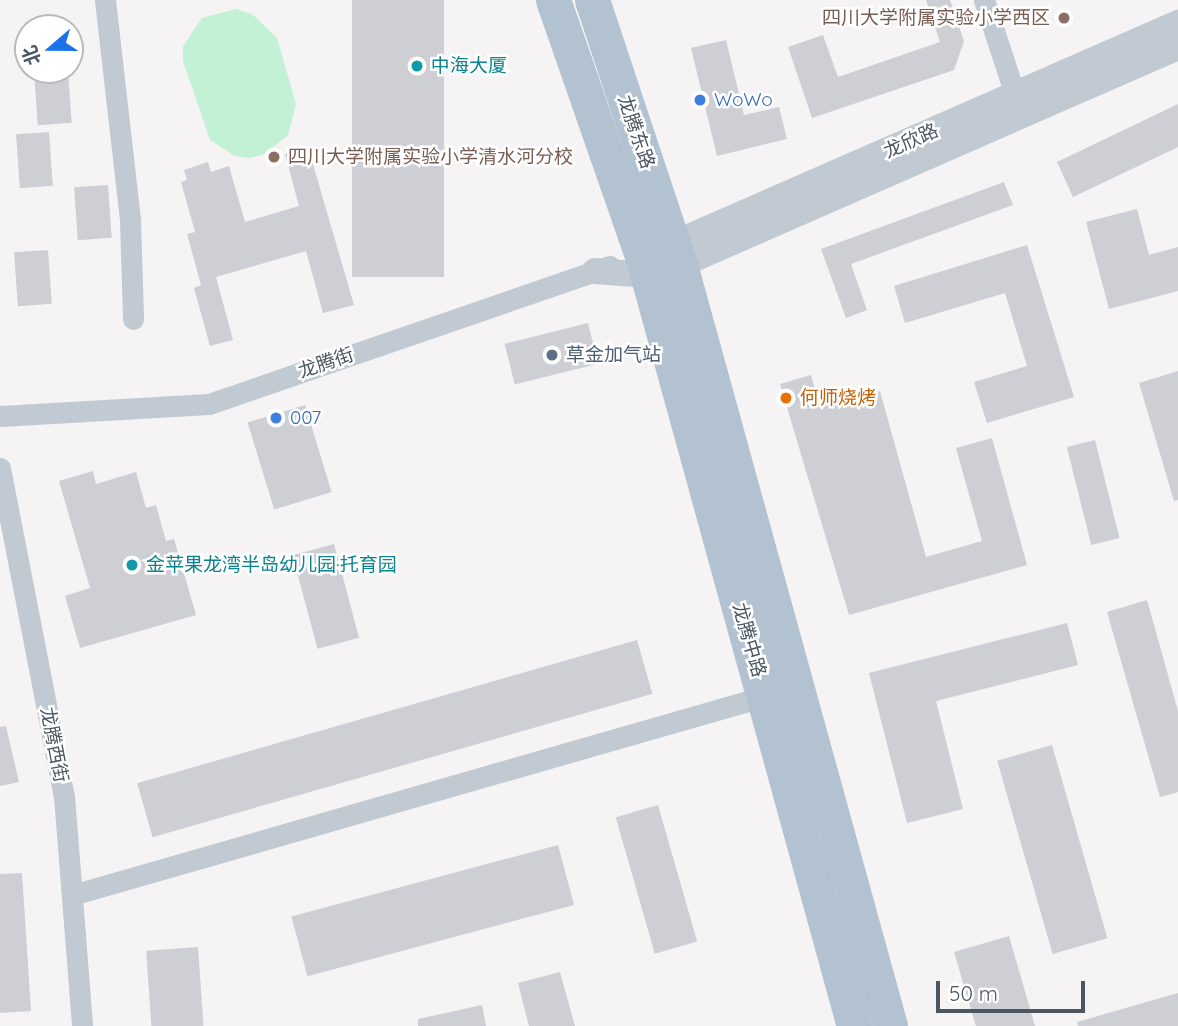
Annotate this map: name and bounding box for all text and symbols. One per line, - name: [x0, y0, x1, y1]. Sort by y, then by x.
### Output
- place label: 四川大学附属实验小学西区: [822, 7, 1050, 29]
- marker: 四川大学附属实验小学西区: [1056, 10, 1072, 26]
- north arrow: [14, 14, 84, 84]
- text: 北: [17, 42, 46, 69]
- place label: 中海大厦: [431, 55, 507, 77]
- marker: 中海大厦: [409, 58, 425, 74]
- place label: WoWo: [714, 89, 773, 111]
- street label: 龙腾东路: [613, 92, 659, 172]
- marker: WoWo: [692, 92, 708, 108]
- street label: 龙欣路: [880, 119, 942, 163]
- place label: 四川大学附属实验小学清水河分校: [288, 146, 573, 168]
- marker: 四川大学附属实验小学清水河分校: [266, 149, 282, 165]
- street label: 龙腾街: [295, 343, 357, 383]
- place label: 草金加气站: [566, 344, 661, 366]
- marker: 草金加气站: [544, 347, 560, 363]
- place label: 何师烧烤: [800, 387, 876, 409]
- marker: 何师烧烤: [778, 390, 794, 406]
- place label: 007: [290, 407, 321, 429]
- marker: 007: [268, 410, 284, 426]
- place label: 金苹果龙湾半岛幼儿园·托育园: [146, 554, 397, 576]
- marker: 金苹果龙湾半岛幼儿园·托育园: [124, 557, 140, 573]
- street label: 龙腾中路: [728, 600, 770, 680]
- street label: 龙腾西街: [36, 706, 72, 784]
- scale bar: [940, 967, 1089, 1011]
- text: 50 m: [949, 980, 998, 1006]

